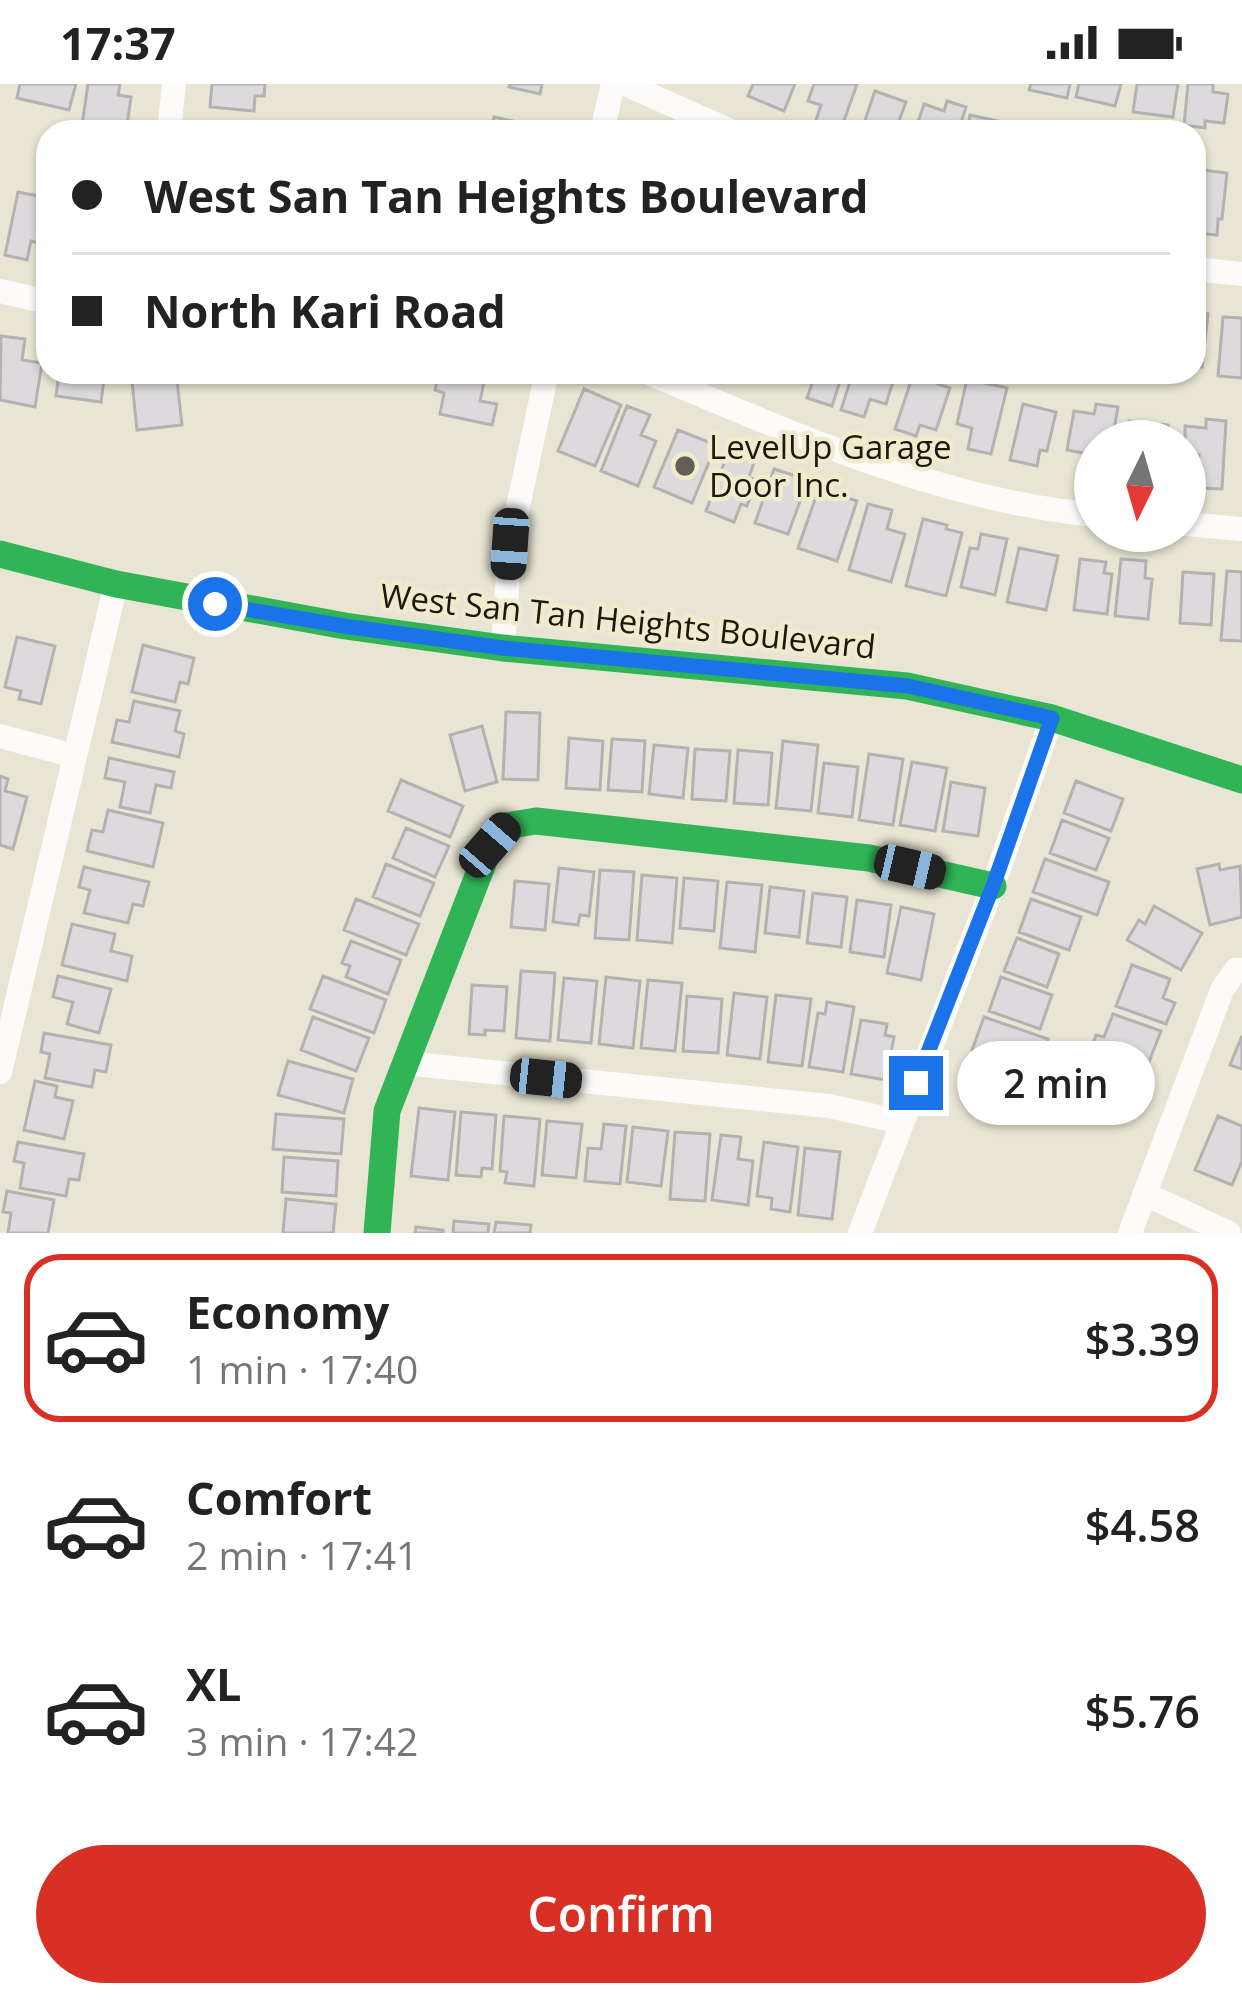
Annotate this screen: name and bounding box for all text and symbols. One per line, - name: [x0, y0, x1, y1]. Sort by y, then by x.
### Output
- text: 17:37: [60, 12, 176, 73]
- text: West San Tan Heights Boulevard: [144, 165, 868, 226]
- text: North Kari Road: [144, 280, 506, 341]
- north arrow: [1074, 420, 1206, 552]
- map controls: [1074, 420, 1206, 552]
- place label: LevelUp Garage Door Inc.: [709, 424, 952, 507]
- marker: LevelUp Garage Door Inc.: [672, 453, 698, 479]
- car: [490, 507, 530, 581]
- street label: West San Tan Heights Boulevard: [378, 572, 878, 669]
- route start: [188, 577, 242, 631]
- car: [453, 806, 527, 884]
- car: [871, 841, 949, 893]
- callout: 2 min: [958, 1041, 1156, 1125]
- car: [508, 1056, 584, 1100]
- route end: [889, 1056, 943, 1110]
- text: 2 min: [1003, 1056, 1109, 1109]
- text: Economy: [186, 1281, 389, 1342]
- icon: car: [42, 1284, 150, 1392]
- text: $3.39: [1085, 1308, 1200, 1369]
- text: 1 min · 17:40: [186, 1342, 418, 1395]
- text: Comfort: [186, 1467, 372, 1528]
- icon: car: [42, 1470, 150, 1578]
- text: $4.58: [1085, 1494, 1200, 1555]
- text: 2 min · 17:41: [186, 1528, 418, 1581]
- text: XL: [186, 1653, 241, 1714]
- icon: car: [42, 1656, 150, 1764]
- text: $5.76: [1085, 1680, 1200, 1741]
- text: 3 min · 17:42: [186, 1714, 418, 1767]
- button: Confirm: [36, 1845, 1206, 1983]

